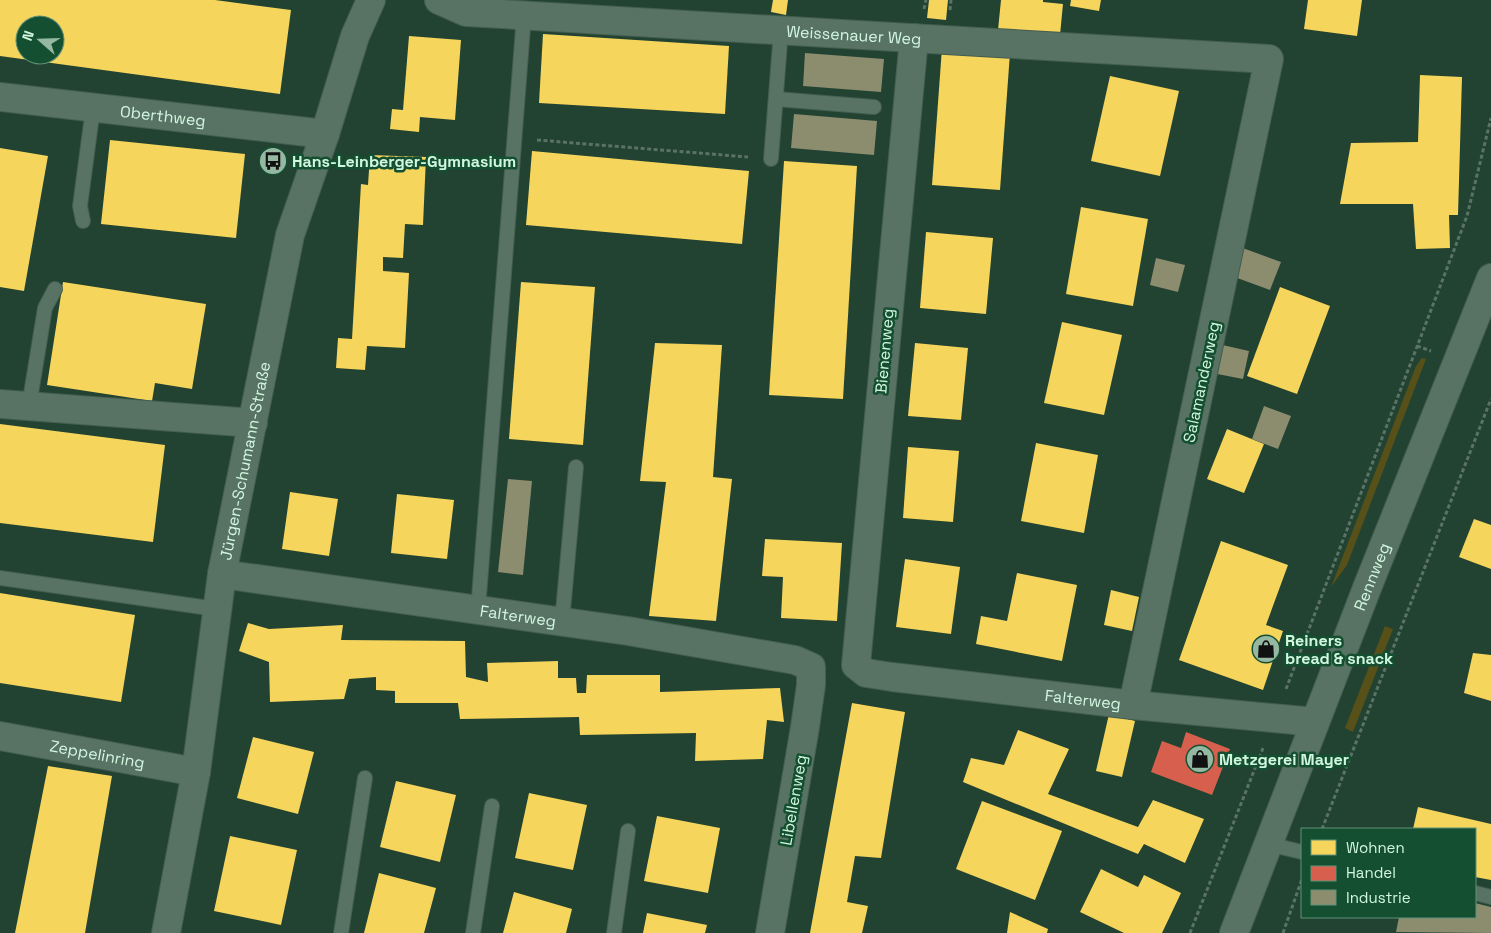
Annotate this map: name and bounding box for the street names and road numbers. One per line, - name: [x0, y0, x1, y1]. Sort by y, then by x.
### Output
- street label: Weissenauer Weg: [786, 21, 922, 50]
- street label: Oberthweg: [119, 101, 207, 131]
- street label: Bienenweg: [870, 308, 899, 394]
- street label: Salamanderweg: [1178, 320, 1225, 444]
- street label: Jürgen-Schumann-Straße: [215, 360, 275, 562]
- street label: Rennweg: [1349, 540, 1395, 614]
- street label: Falterweg: [479, 600, 557, 632]
- street label: Falterweg: [1044, 685, 1122, 715]
- street label: Zeppelinring: [48, 735, 147, 773]
- street label: Libellenweg: [775, 753, 812, 847]

